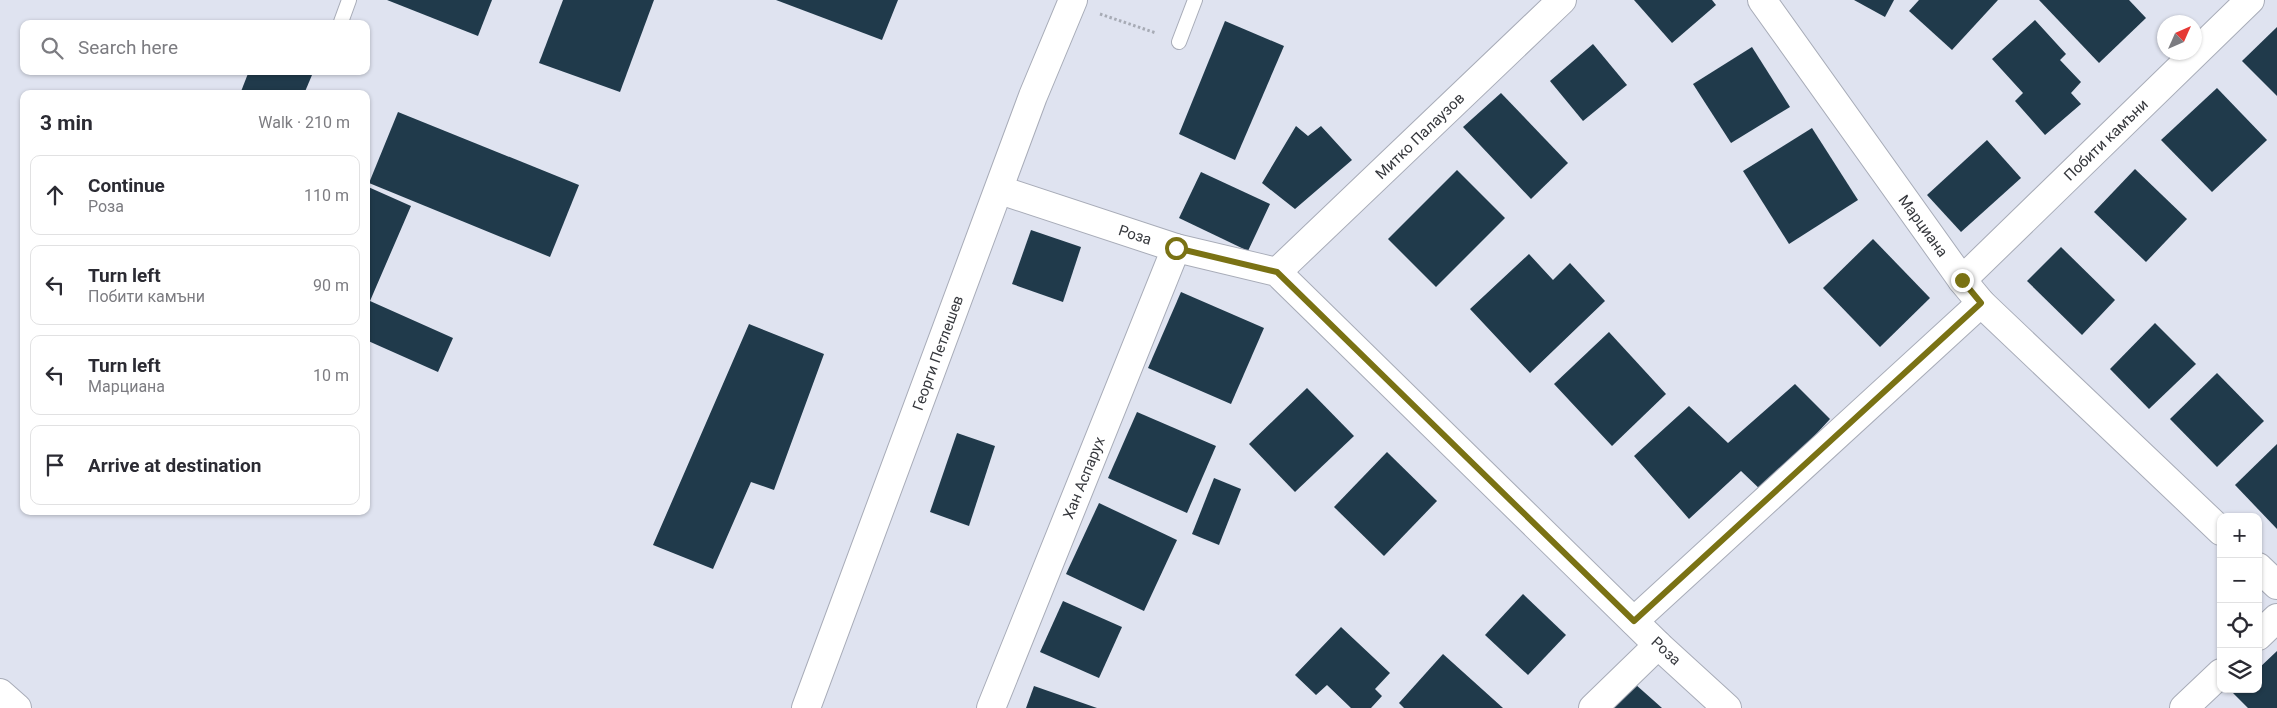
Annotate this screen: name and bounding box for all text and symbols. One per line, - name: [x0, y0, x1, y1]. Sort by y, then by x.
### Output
- north arrow: [2157, 15, 2202, 60]
- search box: [20, 20, 370, 75]
- icon: search: [38, 34, 66, 62]
- text: Search here: [78, 36, 178, 59]
- street label: Митко Палаузов: [1372, 89, 1468, 183]
- street label: Побити камъни: [2060, 95, 2152, 185]
- text: 3 min: [40, 111, 93, 135]
- text: Walk · 210 m: [258, 113, 350, 132]
- text: Continue: [88, 174, 165, 197]
- icon: ahead: [41, 181, 69, 209]
- text: 110 m: [304, 186, 349, 205]
- street label: Марциана: [1894, 192, 1952, 260]
- text: Роза: [88, 197, 124, 216]
- street label: Роза: [1116, 221, 1154, 249]
- route start: [1165, 237, 1188, 260]
- text: Turn left: [88, 264, 161, 287]
- route end: [1951, 269, 1974, 292]
- icon: left: [41, 271, 69, 299]
- text: 90 m: [313, 276, 349, 295]
- text: Побити камъни: [88, 287, 205, 306]
- street label: Георги Петлешев: [909, 293, 967, 413]
- text: Turn left: [88, 354, 161, 377]
- icon: left: [41, 361, 69, 389]
- text: 10 m: [313, 366, 349, 385]
- text: Марциана: [88, 377, 165, 396]
- street label: Хан Аспарух: [1059, 434, 1109, 522]
- icon: arrive: [41, 451, 69, 479]
- text: Arrive at destination: [88, 454, 261, 477]
- map controls: [2217, 513, 2262, 693]
- button: +: [2217, 513, 2262, 558]
- button: −: [2217, 558, 2262, 603]
- button: locate: [2217, 603, 2262, 648]
- street label: Роза: [1648, 633, 1684, 669]
- button: layers: [2217, 648, 2262, 693]

